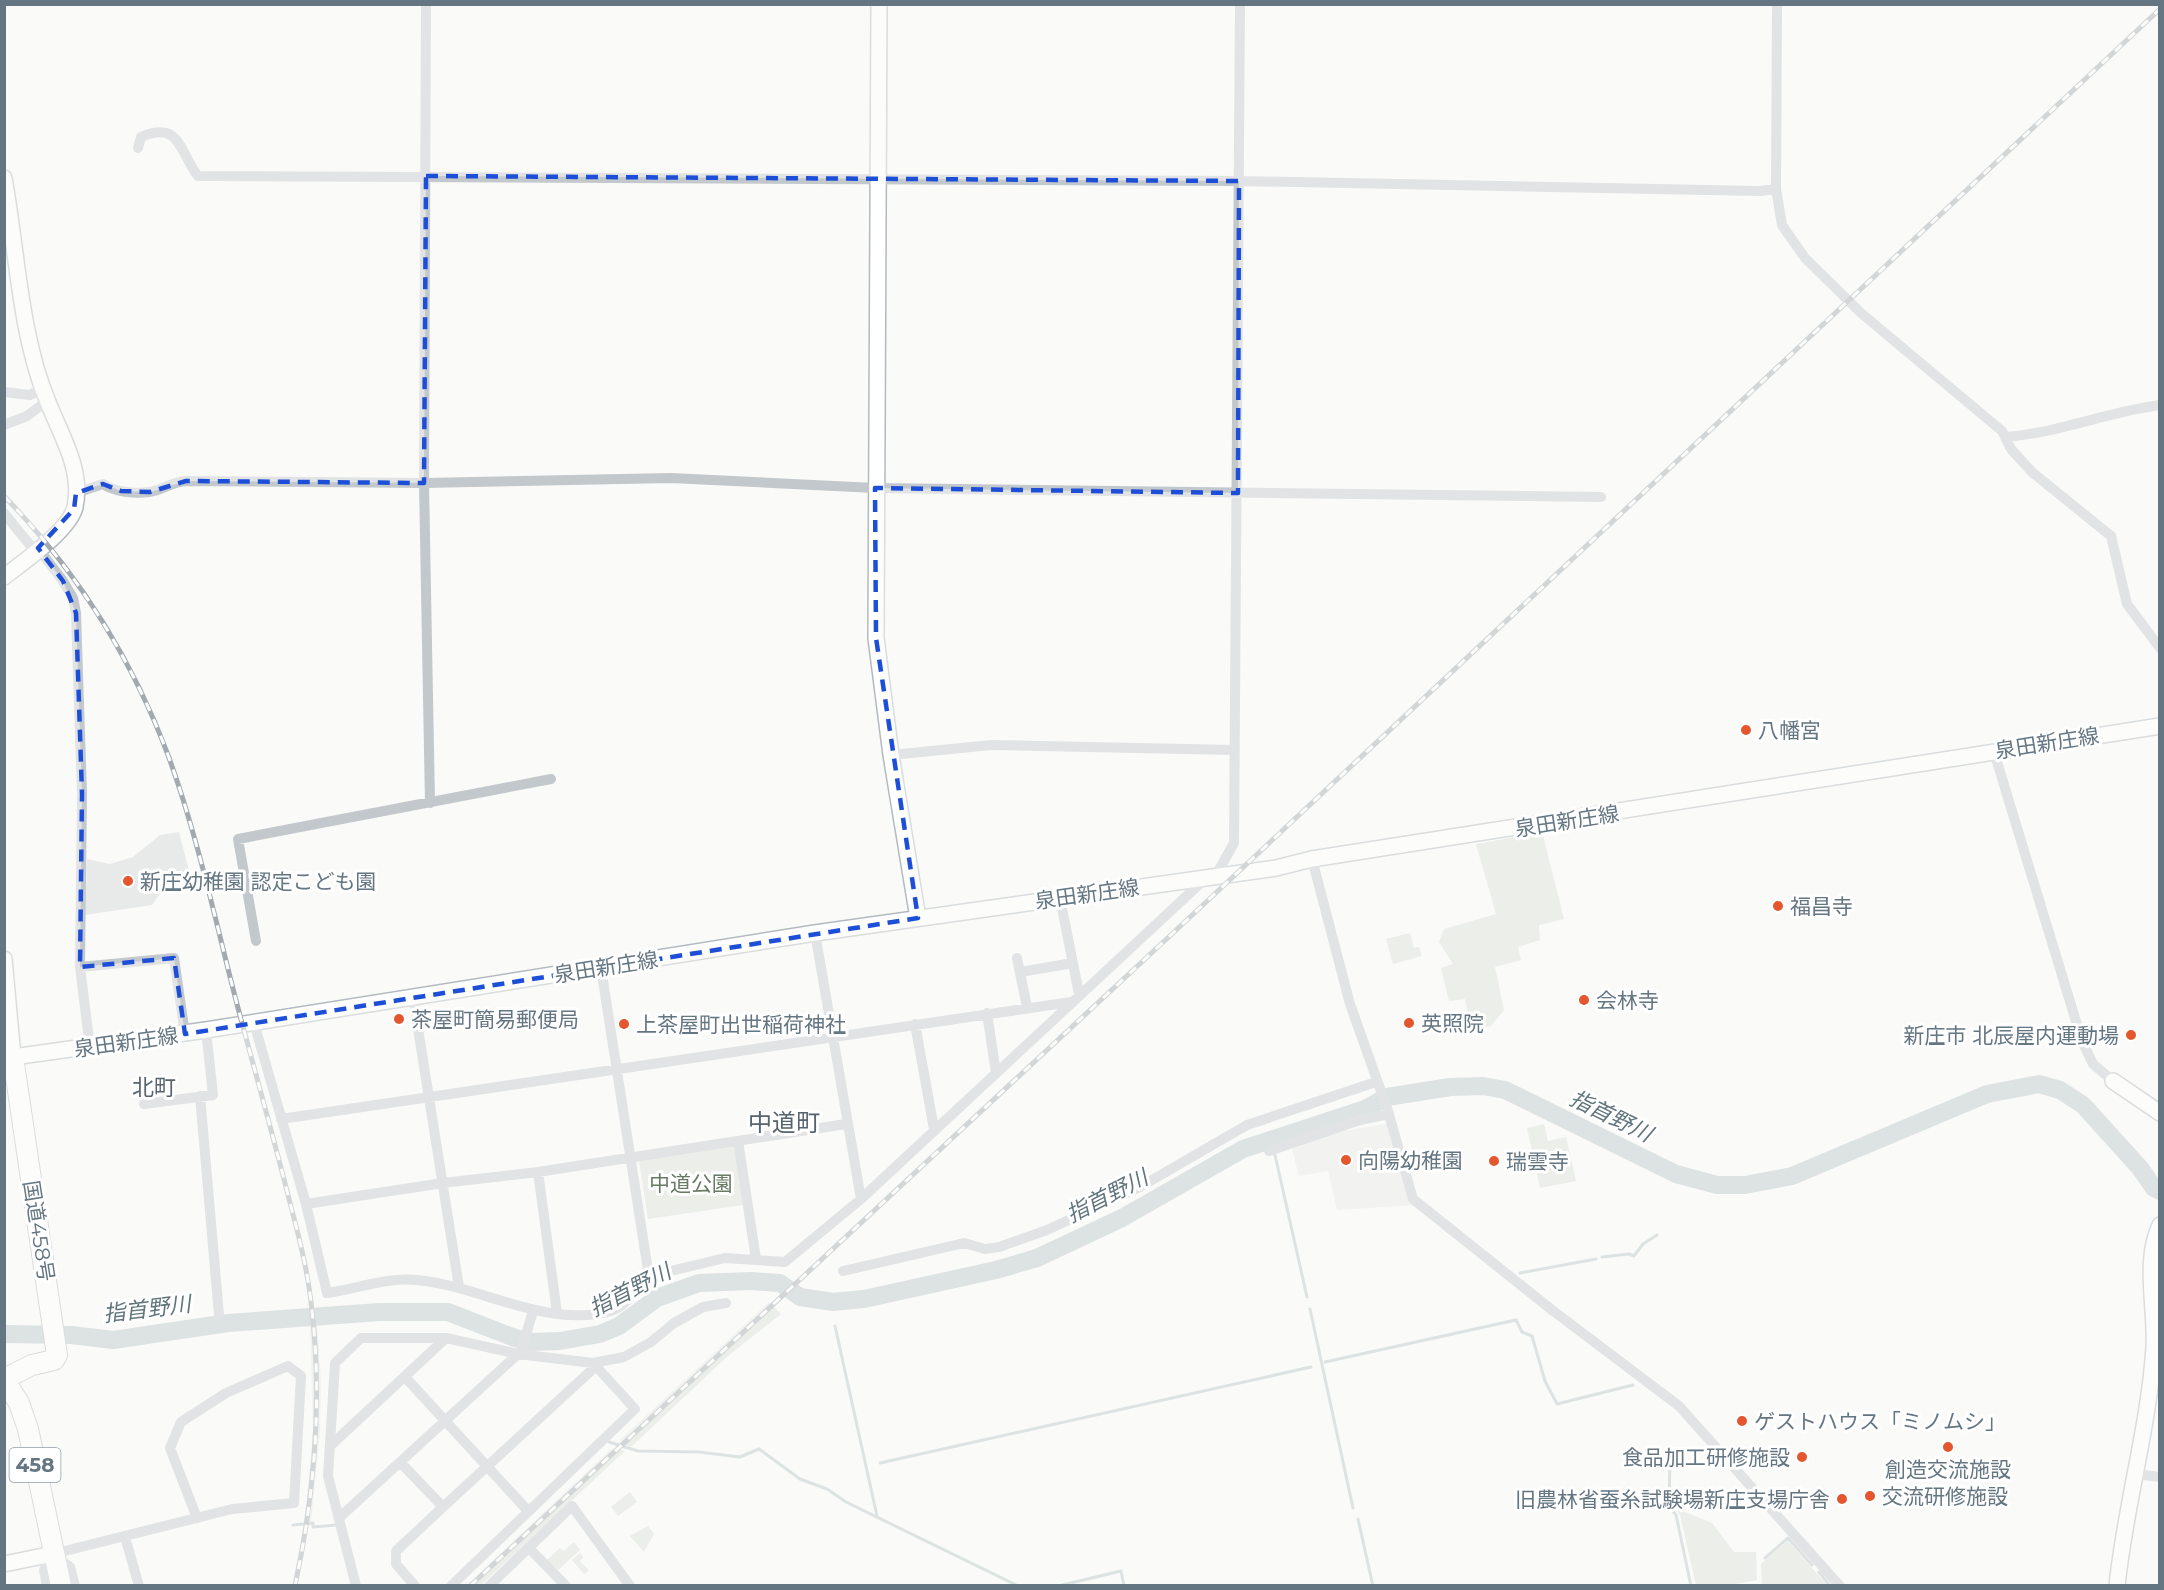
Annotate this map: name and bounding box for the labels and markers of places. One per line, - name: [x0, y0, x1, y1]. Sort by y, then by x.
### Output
- place label: 八幡宮: [1758, 718, 1821, 743]
- marker: 八幡宮: [1739, 723, 1753, 737]
- place label: 新庄幼稚園 認定こども園: [140, 869, 377, 894]
- marker: 新庄幼稚園 認定こども園: [121, 874, 135, 888]
- place label: 福昌寺: [1790, 894, 1853, 919]
- marker: 福昌寺: [1771, 899, 1785, 913]
- place label: 会林寺: [1596, 988, 1659, 1013]
- marker: 会林寺: [1577, 993, 1591, 1007]
- place label: 茶屋町簡易郵便局: [411, 1007, 579, 1032]
- place label: 英照院: [1421, 1011, 1484, 1036]
- marker: 茶屋町簡易郵便局: [392, 1012, 406, 1026]
- place label: 上茶屋町出世稲荷神社: [636, 1012, 846, 1037]
- marker: 英照院: [1402, 1016, 1416, 1030]
- marker: 上茶屋町出世稲荷神社: [617, 1017, 631, 1031]
- place label: 新庄市 北辰屋内運動場: [1903, 1023, 2119, 1048]
- marker: 新庄市 北辰屋内運動場: [2124, 1028, 2138, 1042]
- place label: 向陽幼稚園: [1358, 1148, 1463, 1173]
- place label: 瑞雲寺: [1506, 1149, 1569, 1174]
- marker: 向陽幼稚園: [1339, 1153, 1353, 1167]
- marker: 瑞雲寺: [1487, 1154, 1501, 1168]
- place label: ゲストハウス「ミノムシ」: [1754, 1409, 2006, 1434]
- marker: ゲストハウス「ミノムシ」: [1735, 1414, 1749, 1428]
- marker: 創造交流施設: [1941, 1440, 1955, 1454]
- place label: 食品加工研修施設: [1622, 1445, 1790, 1470]
- marker: 食品加工研修施設: [1795, 1450, 1809, 1464]
- place label: 創造交流施設: [1885, 1457, 2011, 1482]
- place label: 交流研修施設: [1882, 1484, 2008, 1509]
- place label: 旧農林省蚕糸試験場新庄支場庁舎: [1515, 1487, 1830, 1512]
- marker: 交流研修施設: [1863, 1489, 1877, 1503]
- marker: 旧農林省蚕糸試験場新庄支場庁舎: [1835, 1492, 1849, 1506]

